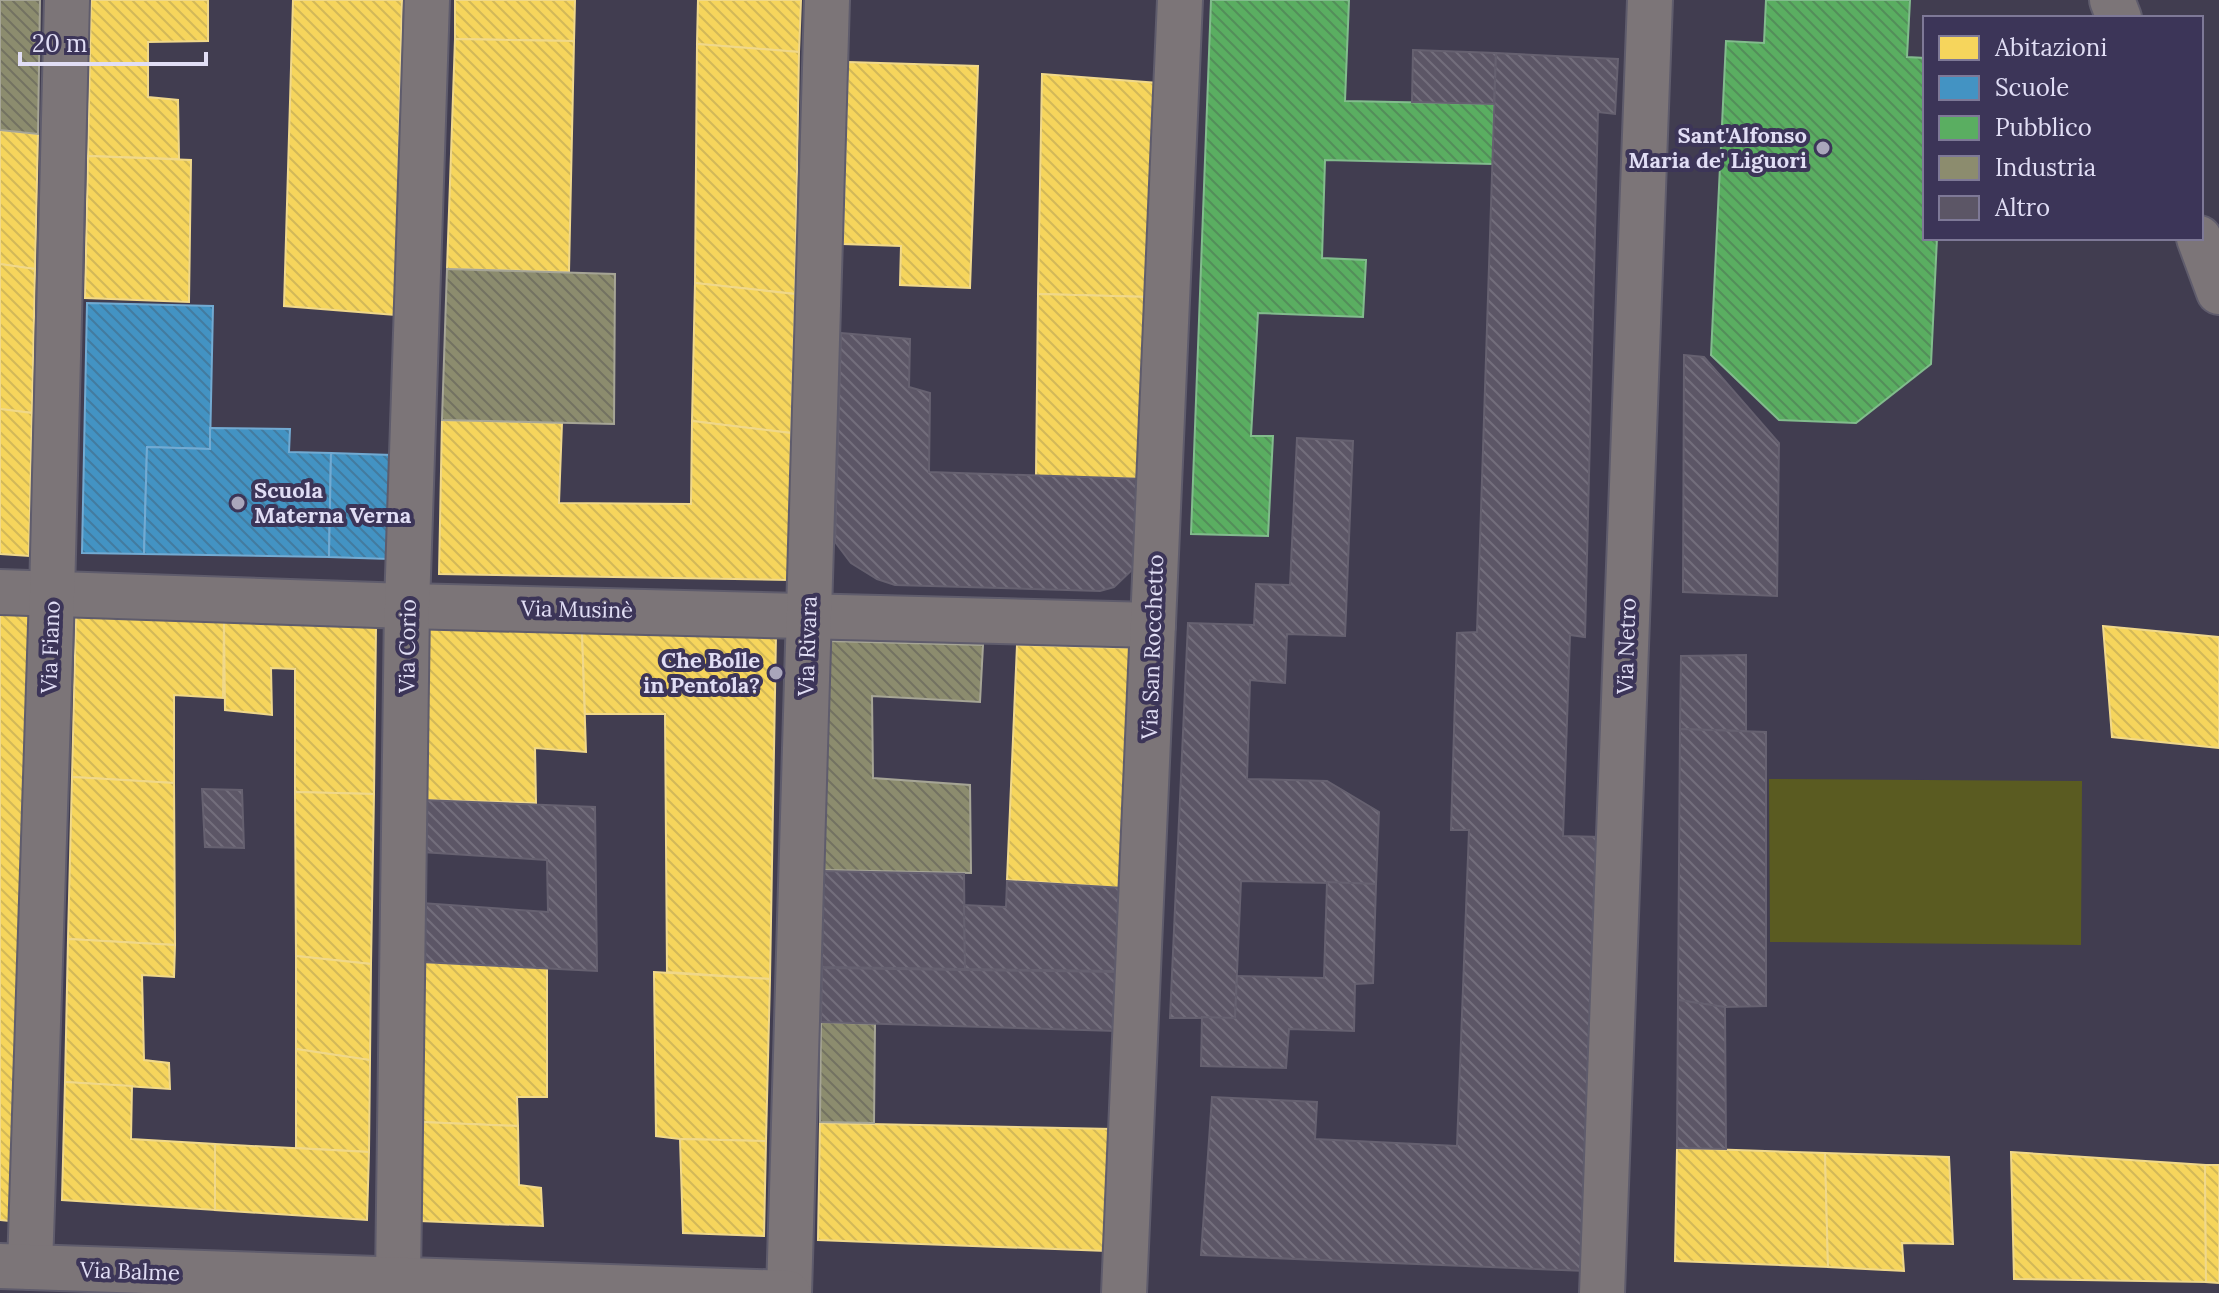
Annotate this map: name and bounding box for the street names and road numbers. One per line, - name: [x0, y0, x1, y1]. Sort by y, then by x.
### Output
- street label: Via San Rocchetto: [1135, 554, 1169, 741]
- street label: Via Musinè: [520, 594, 633, 624]
- street label: Via Rivara: [791, 595, 823, 698]
- street label: Via Netro: [1610, 597, 1642, 696]
- street label: Via Corio: [392, 599, 422, 694]
- street label: Via Fiano: [34, 600, 66, 695]
- street label: Via Balme: [79, 1255, 181, 1287]

